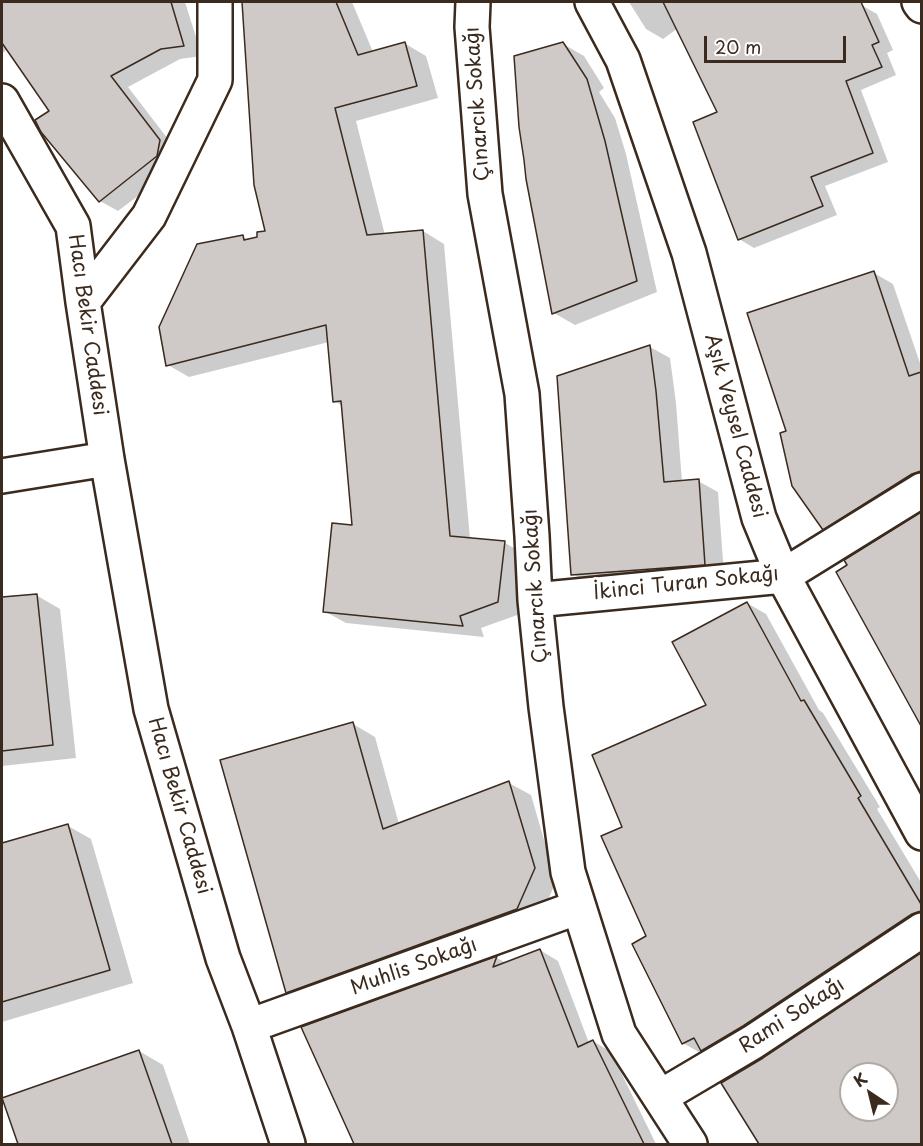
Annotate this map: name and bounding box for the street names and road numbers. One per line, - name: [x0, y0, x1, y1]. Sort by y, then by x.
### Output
- street label: Çınarcık Sokağı: [461, 26, 495, 182]
- street label: Hacı Bekir Caddesi: [62, 233, 112, 417]
- street label: Aşık Veysel Caddesi: [699, 331, 771, 521]
- street label: Çınarcık Sokağı: [519, 508, 553, 664]
- street label: İkinci Turan Sokağı: [592, 562, 780, 606]
- street label: Hacı Bekir Caddesi: [142, 715, 216, 897]
- street label: Muhlis Sokağı: [348, 933, 480, 1001]
- street label: Rami Sokağı: [735, 973, 849, 1059]

